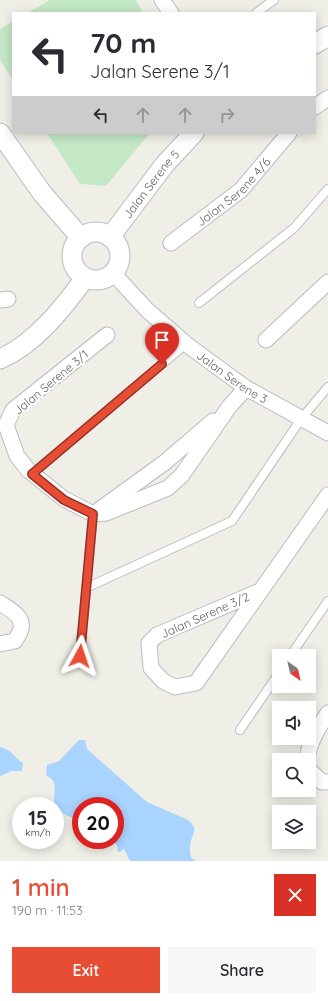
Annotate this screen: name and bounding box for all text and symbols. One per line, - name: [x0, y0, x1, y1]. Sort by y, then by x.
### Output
- text: 70 m: [90, 25, 156, 60]
- icon: left: [24, 28, 76, 80]
- text: Jalan Serene 3/1: [90, 60, 230, 83]
- icon: left: [90, 104, 112, 126]
- icon: ahead: [132, 104, 154, 126]
- icon: ahead: [174, 104, 196, 126]
- icon: right: [216, 104, 238, 126]
- street label: Jalan Serene 5: [119, 147, 182, 221]
- street label: Jalan Serene 4/6: [193, 154, 273, 229]
- pin: [145, 323, 179, 364]
- icon: arrive: [151, 329, 173, 351]
- street label: Jalan Serene 3/1: [11, 346, 91, 418]
- street label: Jalan Serene 3: [194, 347, 270, 406]
- street label: Jalan Serene 3/2: [158, 589, 252, 641]
- position arrow: [59, 635, 101, 677]
- north arrow: [272, 649, 316, 693]
- map controls: [272, 649, 316, 849]
- button: sound: [272, 701, 316, 745]
- button: search: [272, 753, 316, 797]
- speed limit sign: 20: [72, 797, 124, 849]
- text: 15: [28, 805, 48, 830]
- button: layers: [272, 805, 316, 849]
- text: km/h: [25, 826, 51, 839]
- text: 1 min: [12, 872, 70, 902]
- button: close: [274, 874, 316, 916]
- text: 190 m · 11:53: [12, 902, 83, 918]
- button: Exit: [12, 947, 160, 993]
- button: Share: [168, 947, 316, 993]

